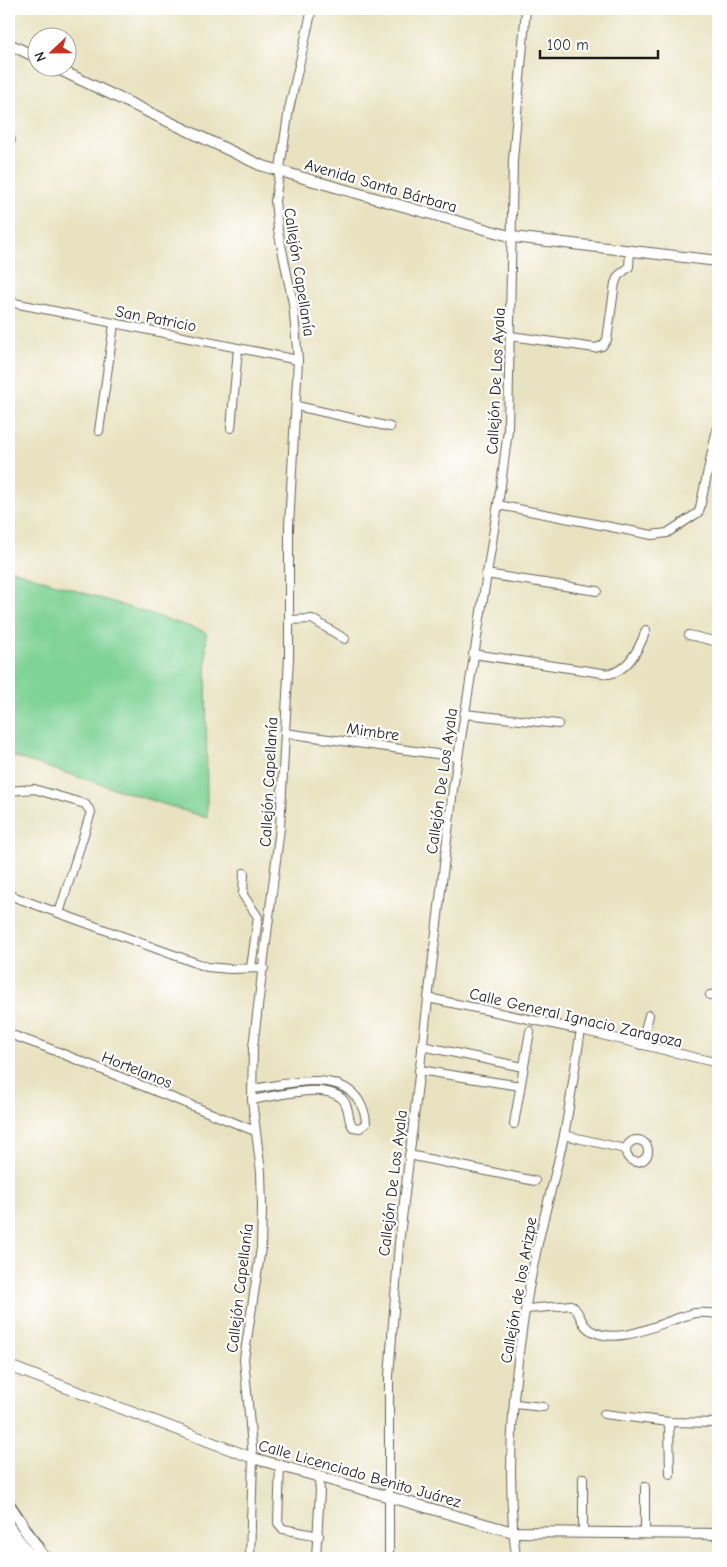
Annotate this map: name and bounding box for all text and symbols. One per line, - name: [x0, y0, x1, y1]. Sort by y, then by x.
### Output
- north arrow: [28, 28, 78, 78]
- scale bar: [540, 28, 657, 60]
- text: 100 m: [547, 36, 589, 54]
- text: N: [31, 49, 50, 64]
- street label: Avenida Santa Bárbara: [303, 156, 459, 216]
- street label: Callejón Capellanía: [280, 206, 318, 338]
- street label: San Patricio: [114, 302, 198, 336]
- street label: Callejón De Los Ayala: [483, 307, 509, 455]
- street label: Callejón De Los Ayala: [423, 707, 461, 855]
- street label: Callejón Capellanía: [257, 717, 281, 848]
- street label: Mimbre: [345, 719, 400, 745]
- street label: Calle General Ignacio Zaragoza: [467, 985, 684, 1051]
- street label: Hortelanos: [99, 1048, 175, 1092]
- street label: Callejón De Los Ayala: [375, 1109, 411, 1257]
- street label: Callejón de los Arizpe: [497, 1216, 541, 1365]
- street label: Callejón Capellanía: [223, 1222, 257, 1354]
- street label: Calle Licenciado Benito Juárez: [256, 1436, 463, 1512]

